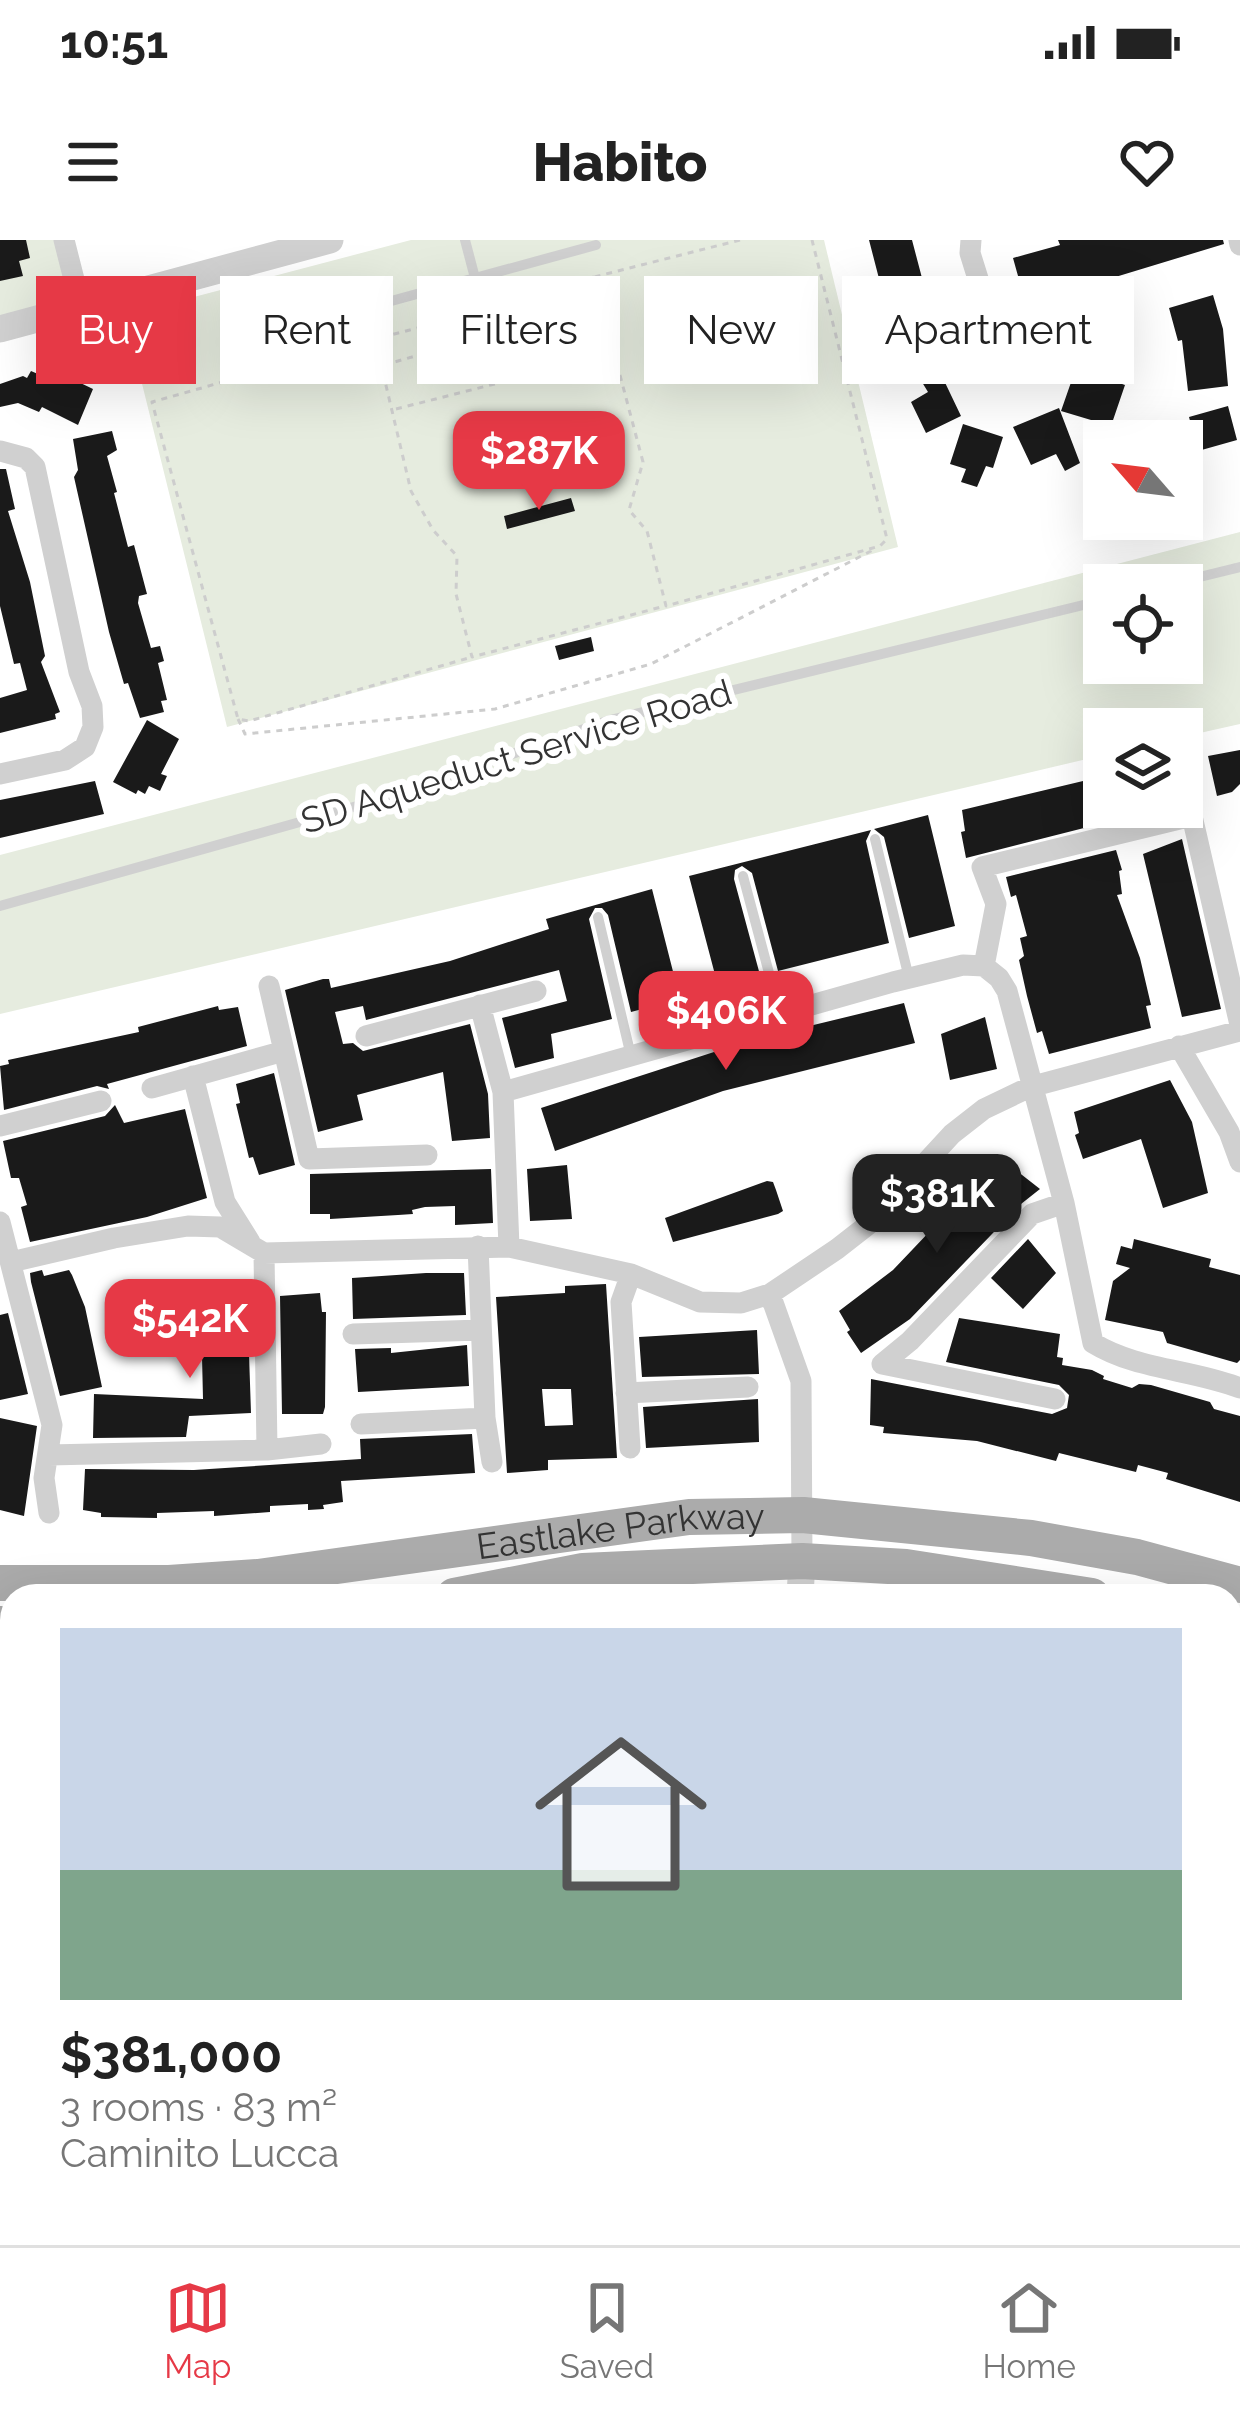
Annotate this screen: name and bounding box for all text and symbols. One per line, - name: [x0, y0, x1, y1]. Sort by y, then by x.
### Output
- text: 10:51: [60, 16, 168, 69]
- icon: menu: [60, 129, 126, 195]
- icon: heart: [1114, 129, 1180, 195]
- text: Habito: [532, 130, 708, 194]
- chip: Buy: [36, 276, 196, 384]
- chip: Rent: [220, 276, 393, 384]
- chip: Filters: [417, 276, 620, 384]
- chip: New: [644, 276, 818, 384]
- chip: Apartment: [842, 276, 1134, 384]
- pin: $287K: [455, 411, 623, 513]
- north arrow: [1083, 420, 1203, 540]
- map controls: [1083, 420, 1203, 828]
- text: $287K: [480, 427, 598, 473]
- button: locate: [1083, 564, 1203, 684]
- street label: SD Aqueduct Service Road: [296, 670, 736, 842]
- button: layers: [1083, 708, 1203, 828]
- pin: $406K: [642, 971, 810, 1073]
- text: $406K: [666, 987, 786, 1033]
- pin: $381K: [853, 1154, 1021, 1256]
- text: $381K: [879, 1170, 995, 1216]
- pin: $542K: [106, 1279, 274, 1381]
- text: $542K: [132, 1295, 248, 1341]
- street label: Eastlake Parkway: [474, 1495, 765, 1567]
- icon: home: [513, 1706, 729, 1922]
- text: $381,000: [60, 2024, 282, 2084]
- text: 3 rooms · 83 m²: [60, 2084, 337, 2130]
- text: Caminito Lucca: [60, 2130, 339, 2176]
- tab: Map: [164, 2275, 231, 2386]
- tab: Saved: [560, 2275, 654, 2386]
- tab: Home: [982, 2275, 1076, 2386]

